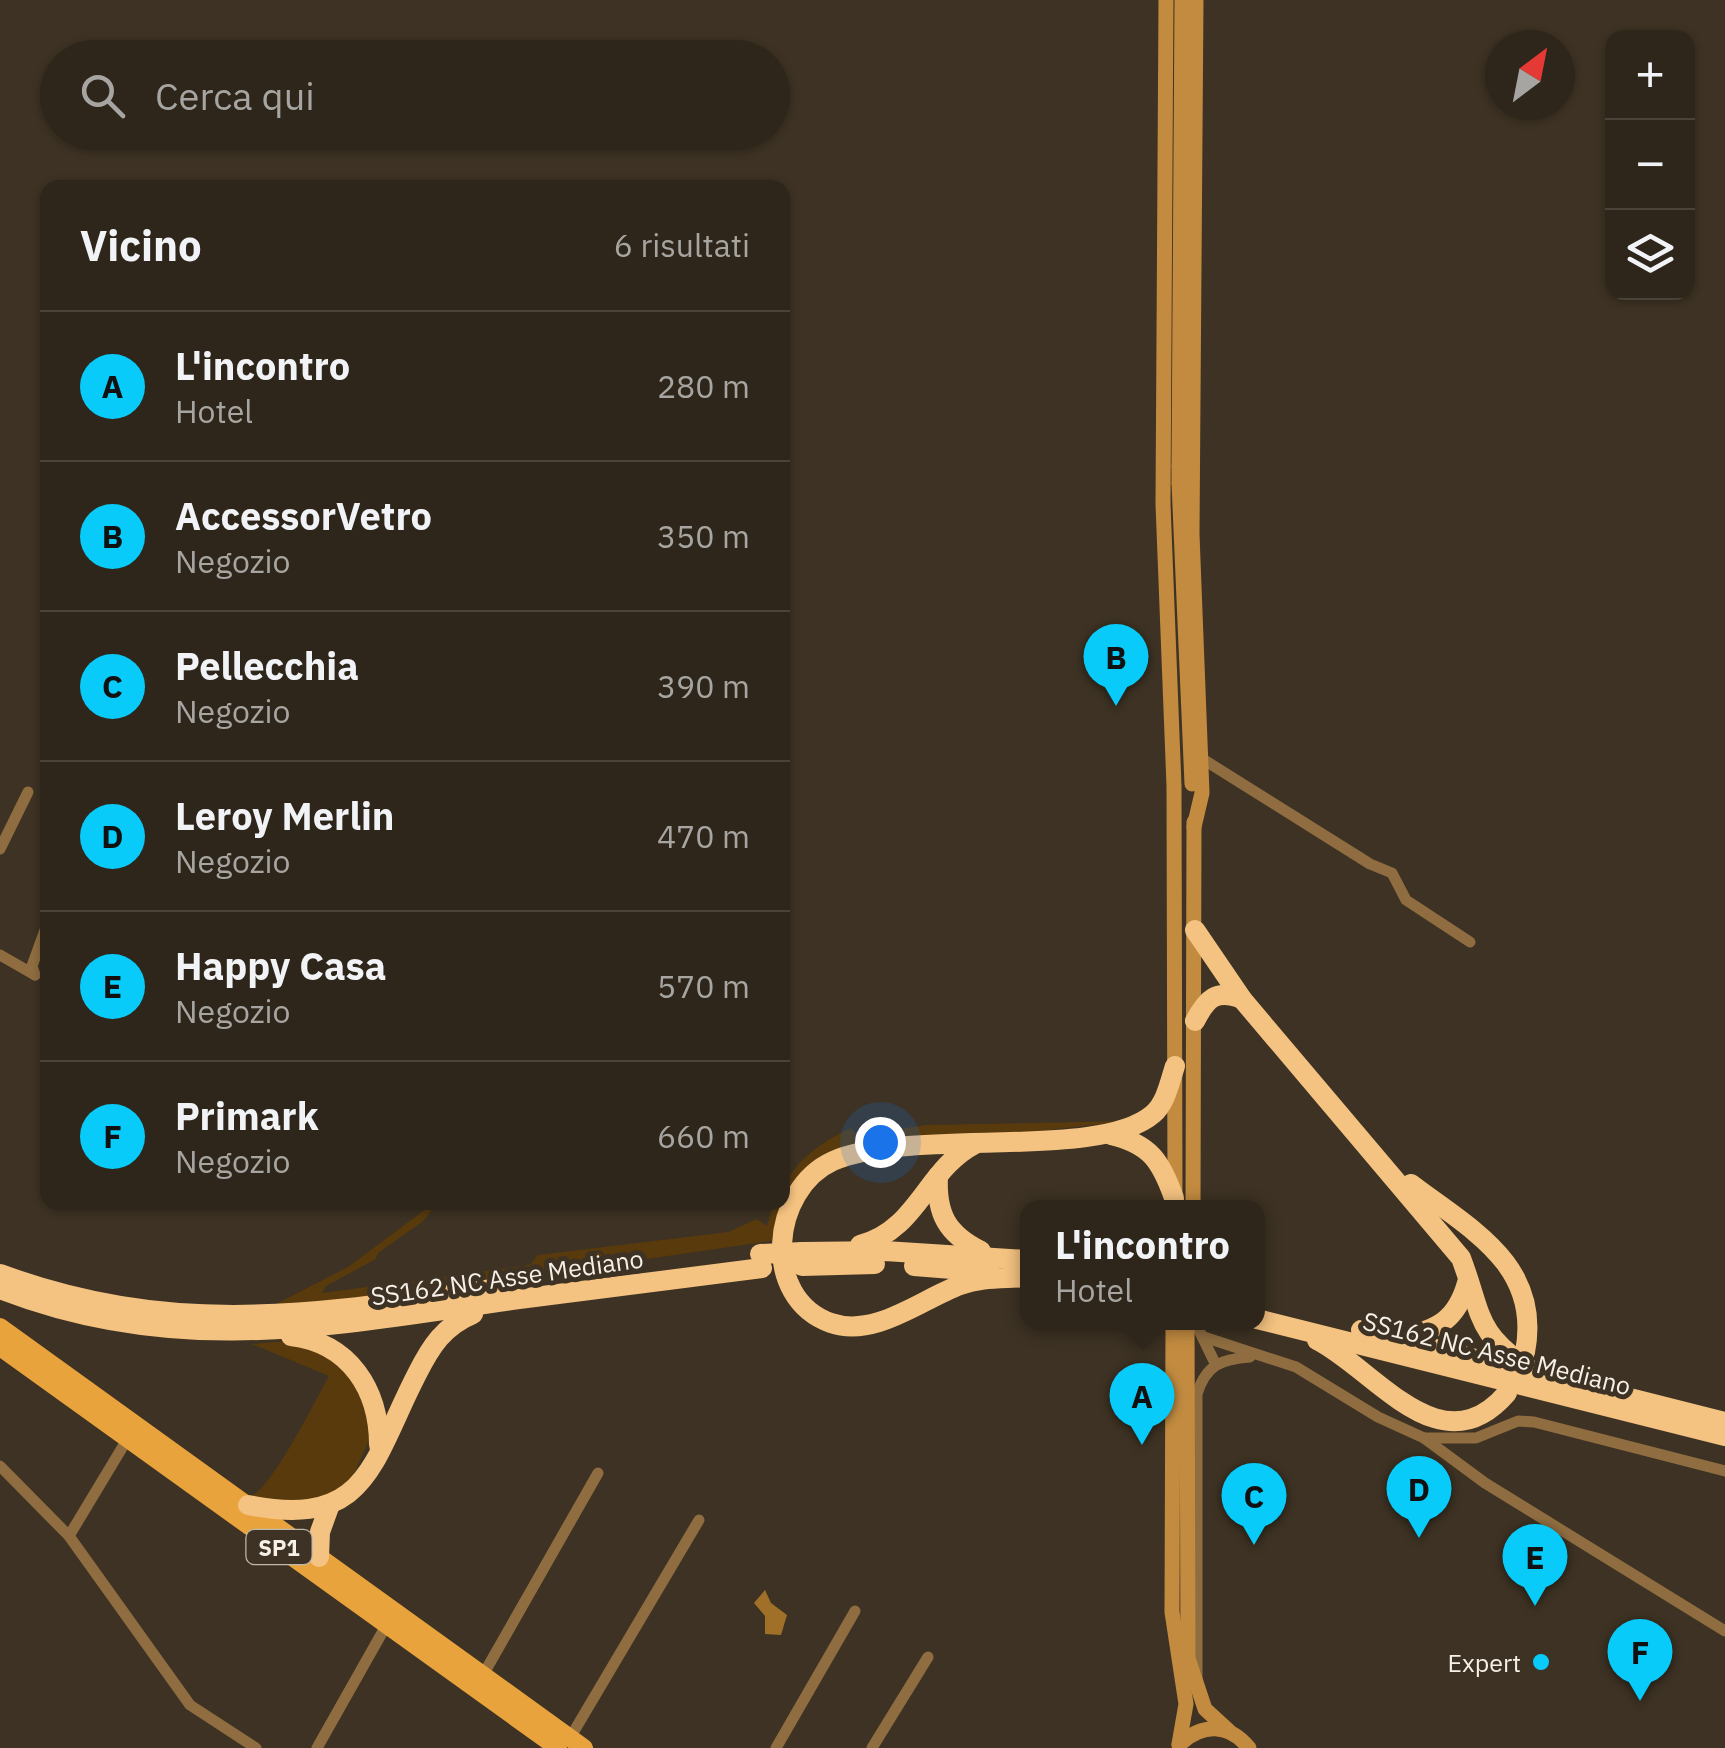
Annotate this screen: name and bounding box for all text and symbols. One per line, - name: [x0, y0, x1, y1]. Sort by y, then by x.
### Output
- north arrow: [1485, 30, 1575, 120]
- map controls: [1605, 30, 1695, 300]
- button: +: [1605, 30, 1695, 120]
- search box: [40, 40, 790, 150]
- icon: search: [75, 68, 130, 123]
- text: Cerca qui: [155, 71, 315, 120]
- button: −: [1605, 120, 1695, 210]
- button: layers: [1605, 210, 1695, 300]
- text: Vicino: [80, 218, 202, 273]
- text: 6 risultati: [614, 224, 750, 266]
- text: L'incontro: [175, 341, 350, 390]
- text: A: [102, 365, 123, 407]
- text: 280 m: [657, 365, 750, 407]
- text: Hotel: [175, 390, 253, 432]
- text: AccessorVetro: [175, 491, 432, 540]
- text: B: [102, 515, 123, 557]
- text: 350 m: [657, 515, 750, 557]
- text: Negozio: [175, 540, 290, 582]
- pin: B: [1084, 624, 1148, 706]
- text: Pellecchia: [175, 641, 359, 690]
- text: C: [102, 665, 123, 707]
- text: 390 m: [657, 665, 750, 707]
- text: Negozio: [175, 690, 290, 732]
- text: Leroy Merlin: [175, 791, 394, 840]
- text: D: [101, 815, 124, 857]
- text: 470 m: [657, 815, 750, 857]
- text: Negozio: [175, 840, 290, 882]
- text: Happy Casa: [175, 941, 386, 990]
- text: E: [103, 965, 122, 1007]
- text: 570 m: [657, 965, 750, 1007]
- text: Negozio: [175, 990, 290, 1032]
- text: Primark: [175, 1091, 319, 1140]
- text: F: [103, 1115, 122, 1157]
- text: 660 m: [657, 1115, 750, 1157]
- your location: [855, 1117, 906, 1168]
- text: Negozio: [175, 1140, 290, 1182]
- popup: [1020, 1200, 1265, 1330]
- text: L'incontro: [1055, 1220, 1230, 1269]
- street label: SS162 NC Asse Mediano: [369, 1242, 645, 1312]
- text: Hotel: [1055, 1269, 1133, 1311]
- street label: SS162 NC Asse Mediano: [1360, 1304, 1634, 1402]
- pin: A: [1110, 1362, 1174, 1445]
- pin: D: [1386, 1456, 1452, 1538]
- pin: C: [1222, 1462, 1286, 1545]
- pin: E: [1502, 1524, 1568, 1606]
- road number: SP1: [246, 1530, 312, 1564]
- pin: F: [1608, 1618, 1672, 1701]
- place label: Expert: [1447, 1646, 1521, 1679]
- marker: Expert: [1530, 1651, 1552, 1673]

